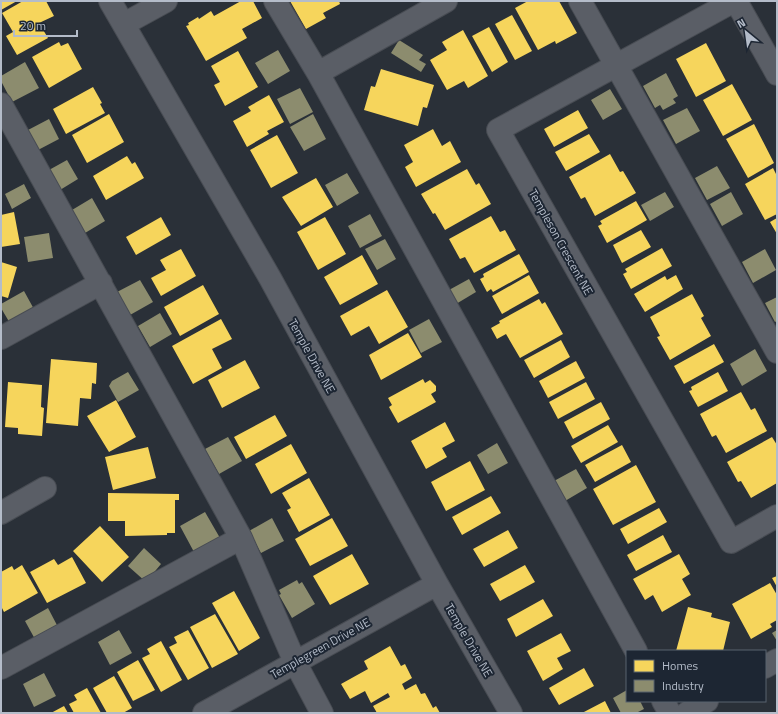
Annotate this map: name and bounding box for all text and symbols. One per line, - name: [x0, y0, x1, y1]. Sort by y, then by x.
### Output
- scale bar: [14, 12, 77, 38]
- north arrow: [726, 12, 766, 52]
- text: N: [734, 14, 748, 32]
- text: 20 m: [20, 16, 46, 35]
- street label: Templeson Crescent NE: [524, 185, 598, 299]
- street label: Temple Drive NE: [284, 315, 341, 397]
- street label: Temple Drive NE: [440, 599, 498, 681]
- street label: Templegreen Drive NE: [267, 612, 374, 683]
- legend: [626, 650, 766, 702]
- text: Homes: [662, 656, 698, 675]
- text: Industry: [662, 676, 704, 695]

